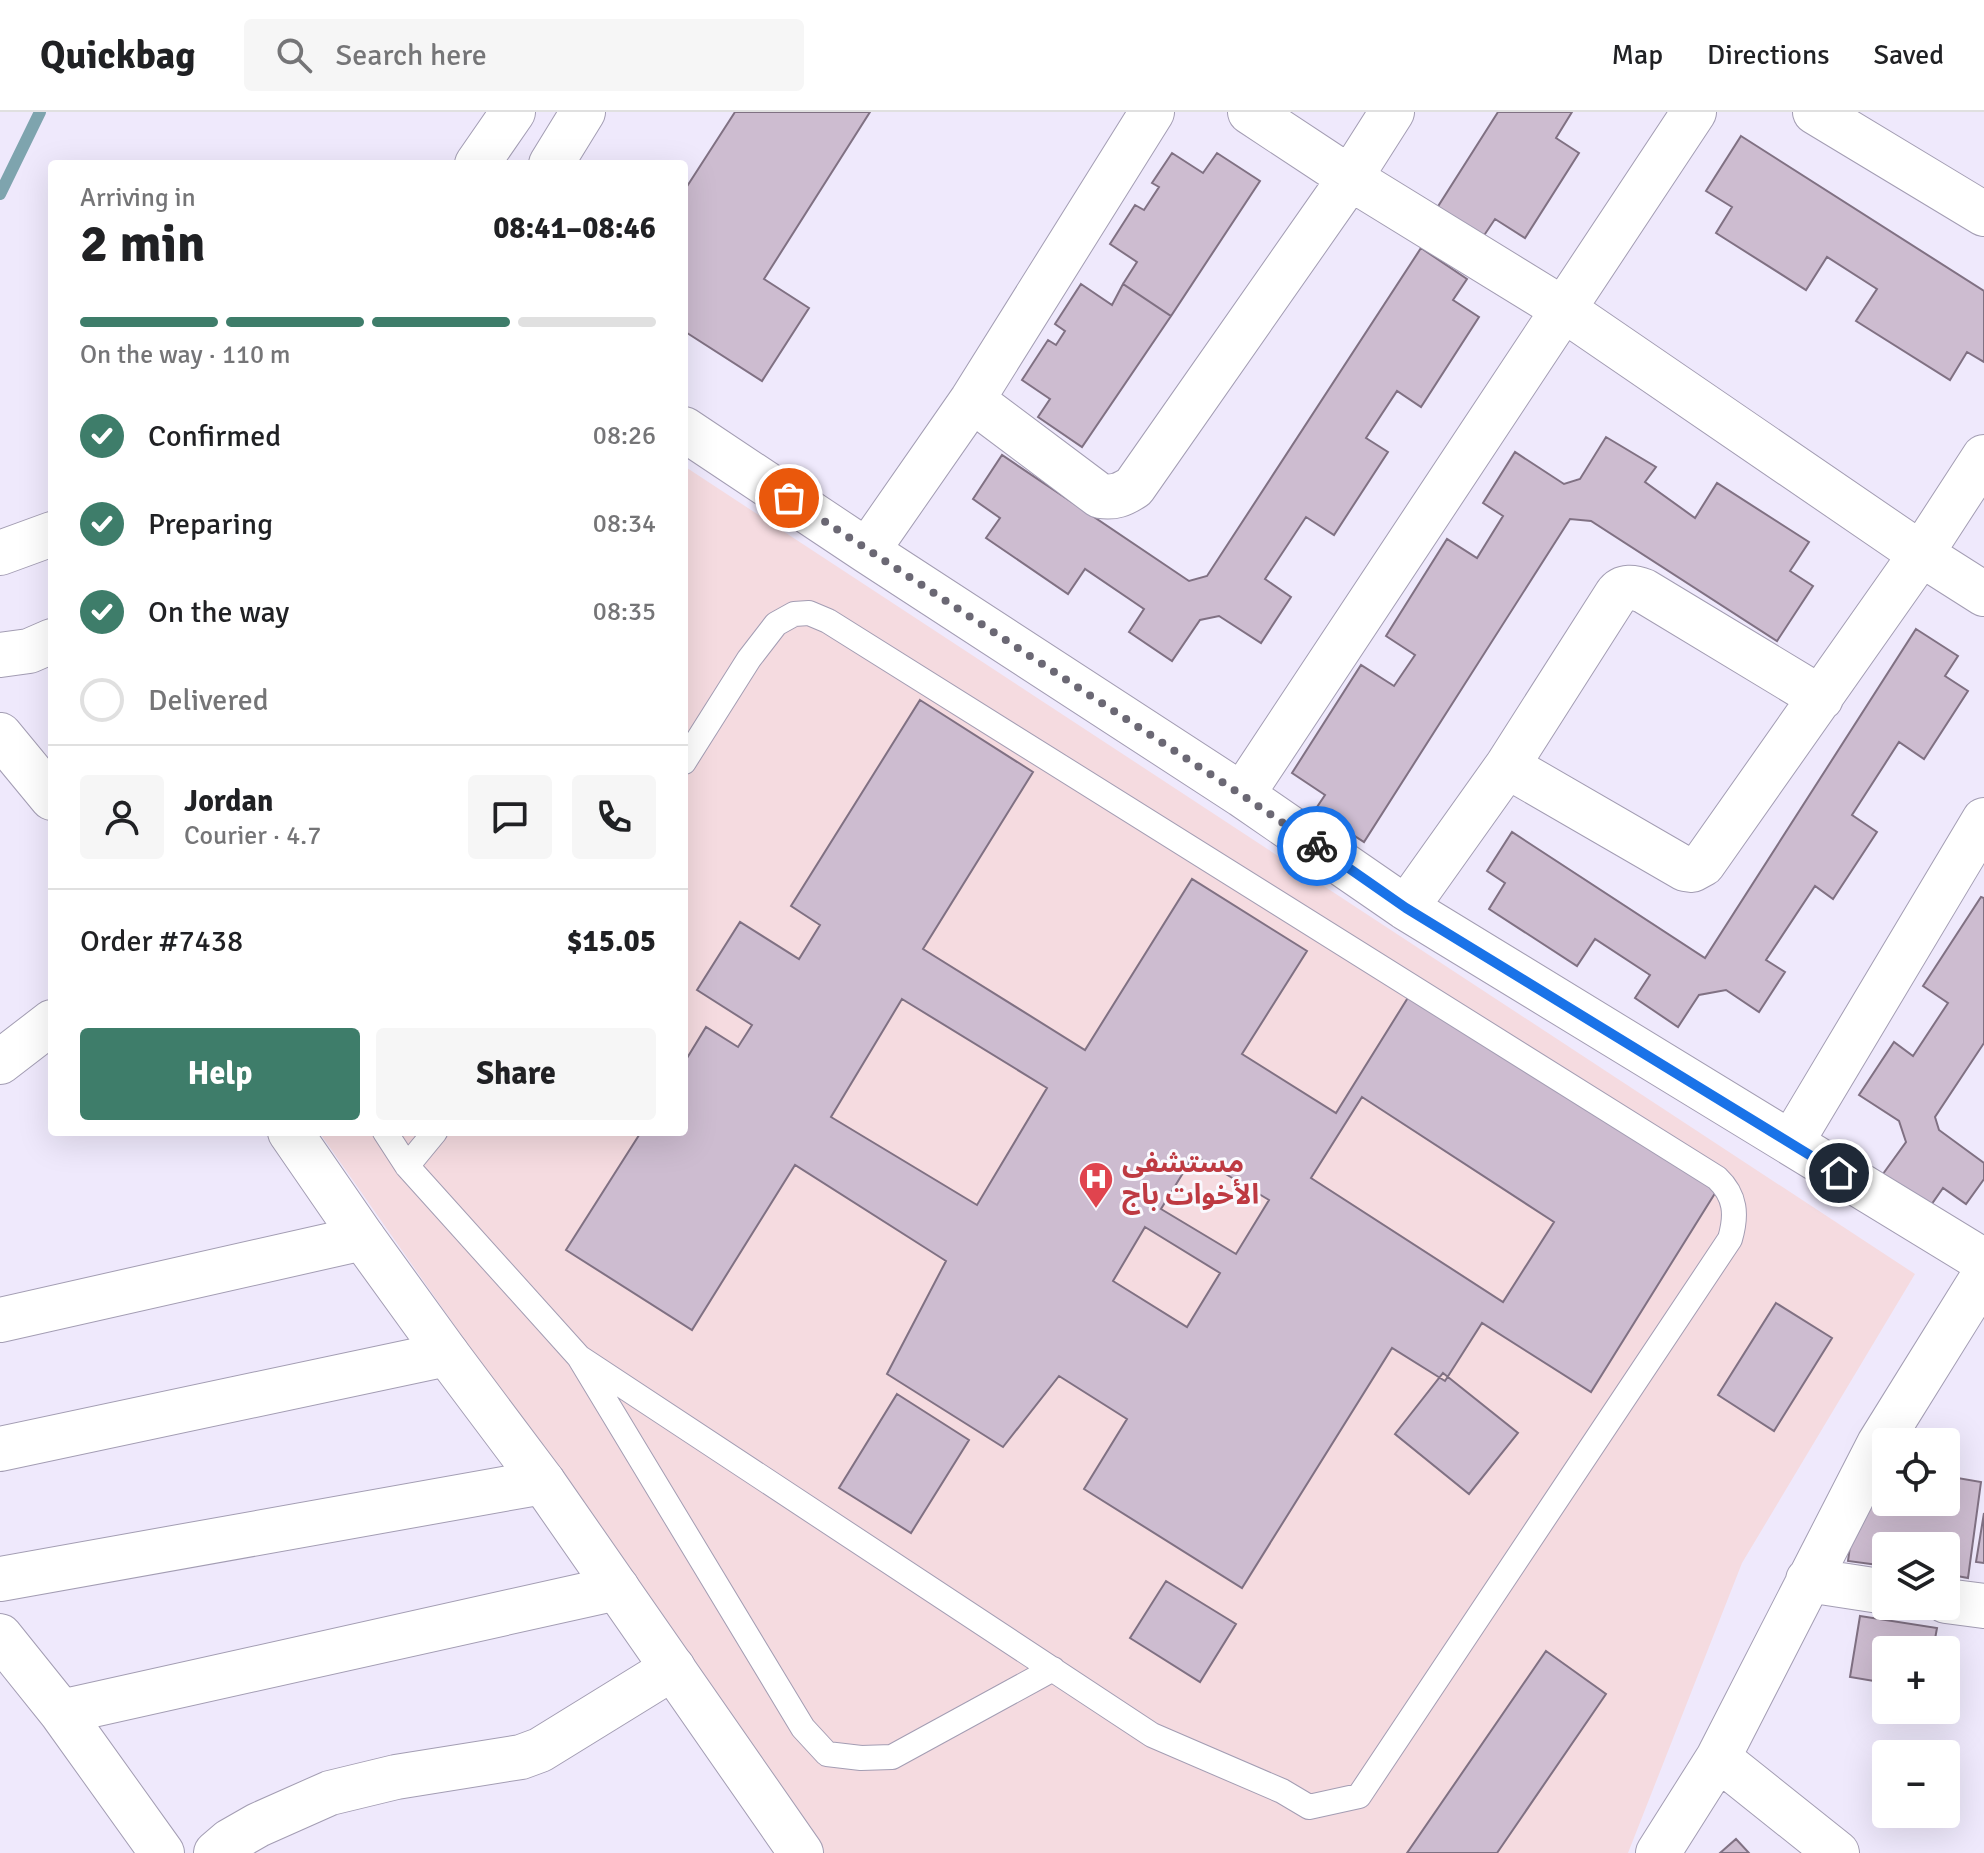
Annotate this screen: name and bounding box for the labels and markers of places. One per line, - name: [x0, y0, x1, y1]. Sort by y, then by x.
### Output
- pin: [755, 464, 823, 532]
- pin: [1805, 1139, 1873, 1207]
- place label: مستشفى الأخوات باج: [1122, 1146, 1259, 1215]
- hospital icon: مستشفى الأخوات باج: [1077, 1160, 1115, 1210]

